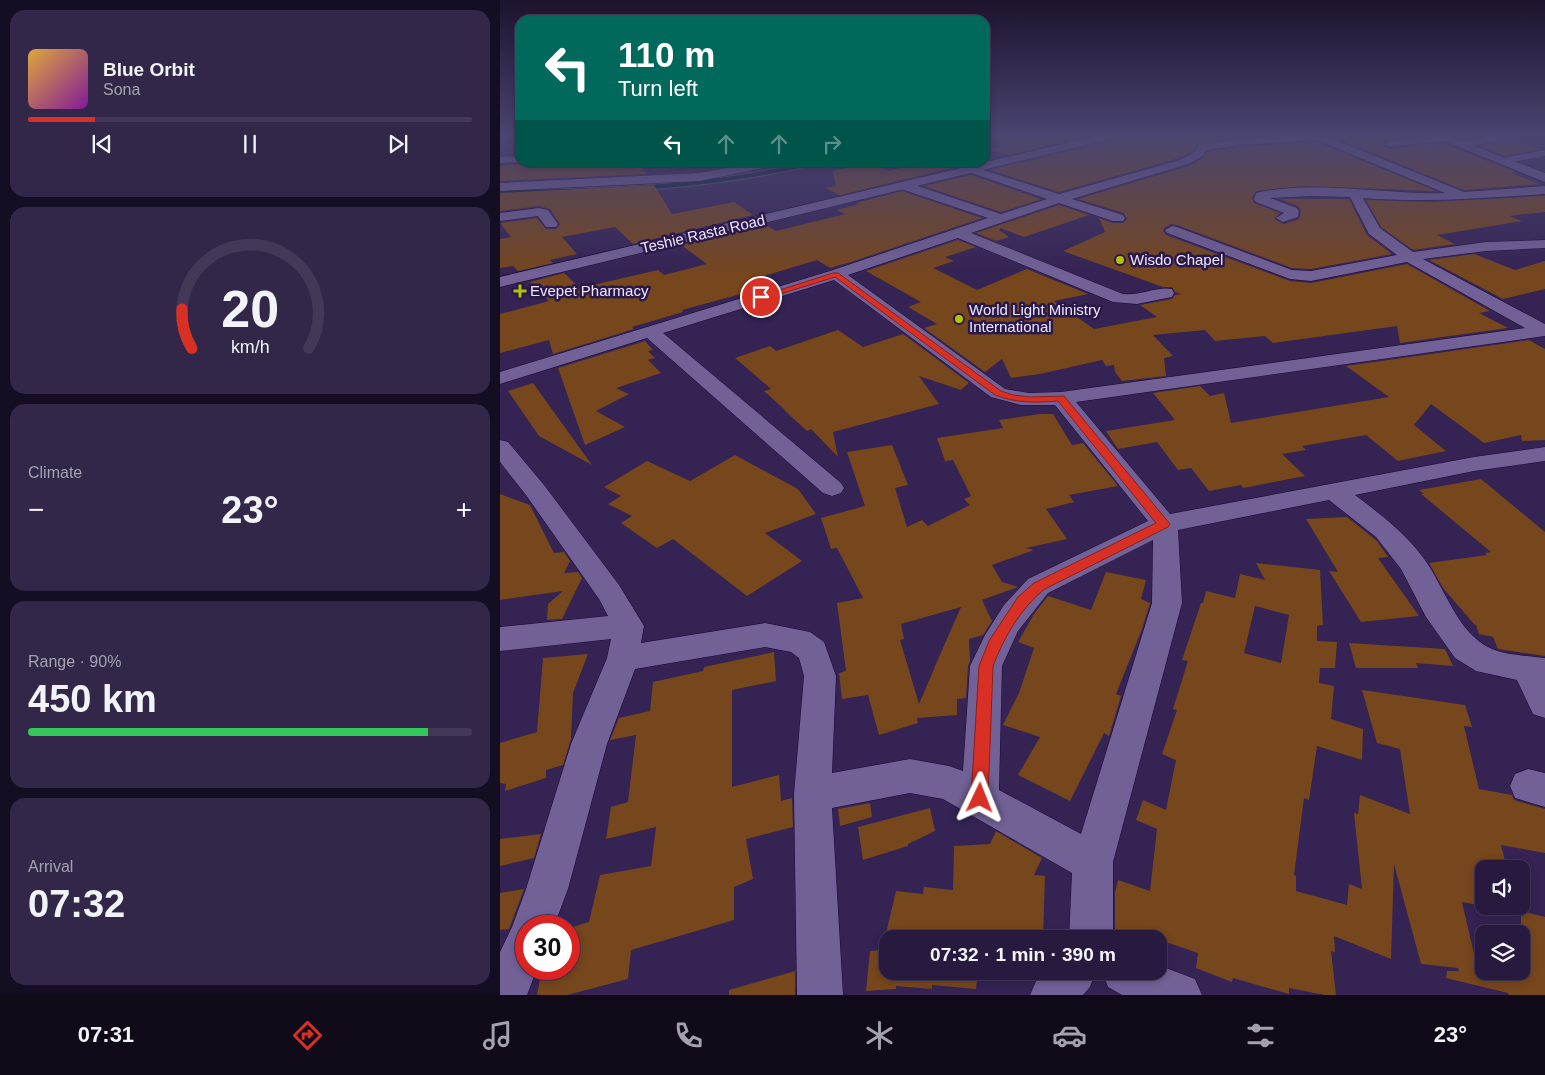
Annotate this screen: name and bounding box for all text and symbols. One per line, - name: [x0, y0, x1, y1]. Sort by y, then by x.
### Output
- icon: left: [535, 35, 600, 100]
- text: 110 m: [618, 35, 715, 74]
- text: Blue Orbit: [103, 59, 195, 80]
- text: Turn left: [618, 76, 698, 101]
- text: Sona: [103, 81, 140, 98]
- icon: previous: [88, 130, 116, 158]
- icon: pause: [236, 130, 264, 158]
- icon: next: [384, 130, 412, 158]
- icon: left: [659, 130, 687, 158]
- icon: ahead: [712, 130, 740, 158]
- icon: ahead: [765, 130, 793, 158]
- icon: right: [818, 130, 846, 158]
- street label: Teshie Rasta Road: [639, 211, 767, 256]
- place label: Wisdo Chapel: [1130, 251, 1223, 268]
- marker: Wisdo Chapel: [1114, 254, 1126, 266]
- pin: [740, 276, 782, 318]
- text: 20: [221, 280, 279, 338]
- place label: Evepet Pharmacy: [530, 282, 649, 299]
- icon: arrive: [747, 283, 775, 311]
- marker: Evepet Pharmacy: [514, 285, 526, 297]
- place label: World Light Ministry International: [969, 301, 1101, 335]
- marker: World Light Ministry International: [953, 313, 965, 325]
- text: km/h: [231, 337, 269, 357]
- text: Climate: [28, 464, 82, 481]
- text: 23°: [221, 489, 279, 531]
- text: −: [28, 494, 44, 525]
- text: +: [456, 494, 472, 525]
- text: Range · 90%: [28, 653, 121, 670]
- text: 450 km: [28, 678, 157, 720]
- position arrow: [953, 771, 1005, 823]
- text: Arrival: [28, 858, 73, 875]
- map controls: [1475, 860, 1530, 980]
- button: sound: [1475, 860, 1530, 915]
- text: 07:32: [28, 883, 125, 925]
- speed limit sign: 30: [515, 915, 580, 980]
- button: layers: [1475, 925, 1530, 980]
- text: 07:32 · 1 min · 390 m: [930, 944, 1116, 965]
- icon: directions: [290, 1018, 325, 1053]
- icon: music: [480, 1018, 515, 1053]
- icon: phone: [671, 1018, 706, 1053]
- icon: climate: [862, 1018, 897, 1053]
- icon: car: [1052, 1018, 1087, 1053]
- icon: filters: [1243, 1018, 1278, 1053]
- text: 07:31: [78, 1022, 134, 1047]
- text: 23°: [1434, 1022, 1467, 1047]

